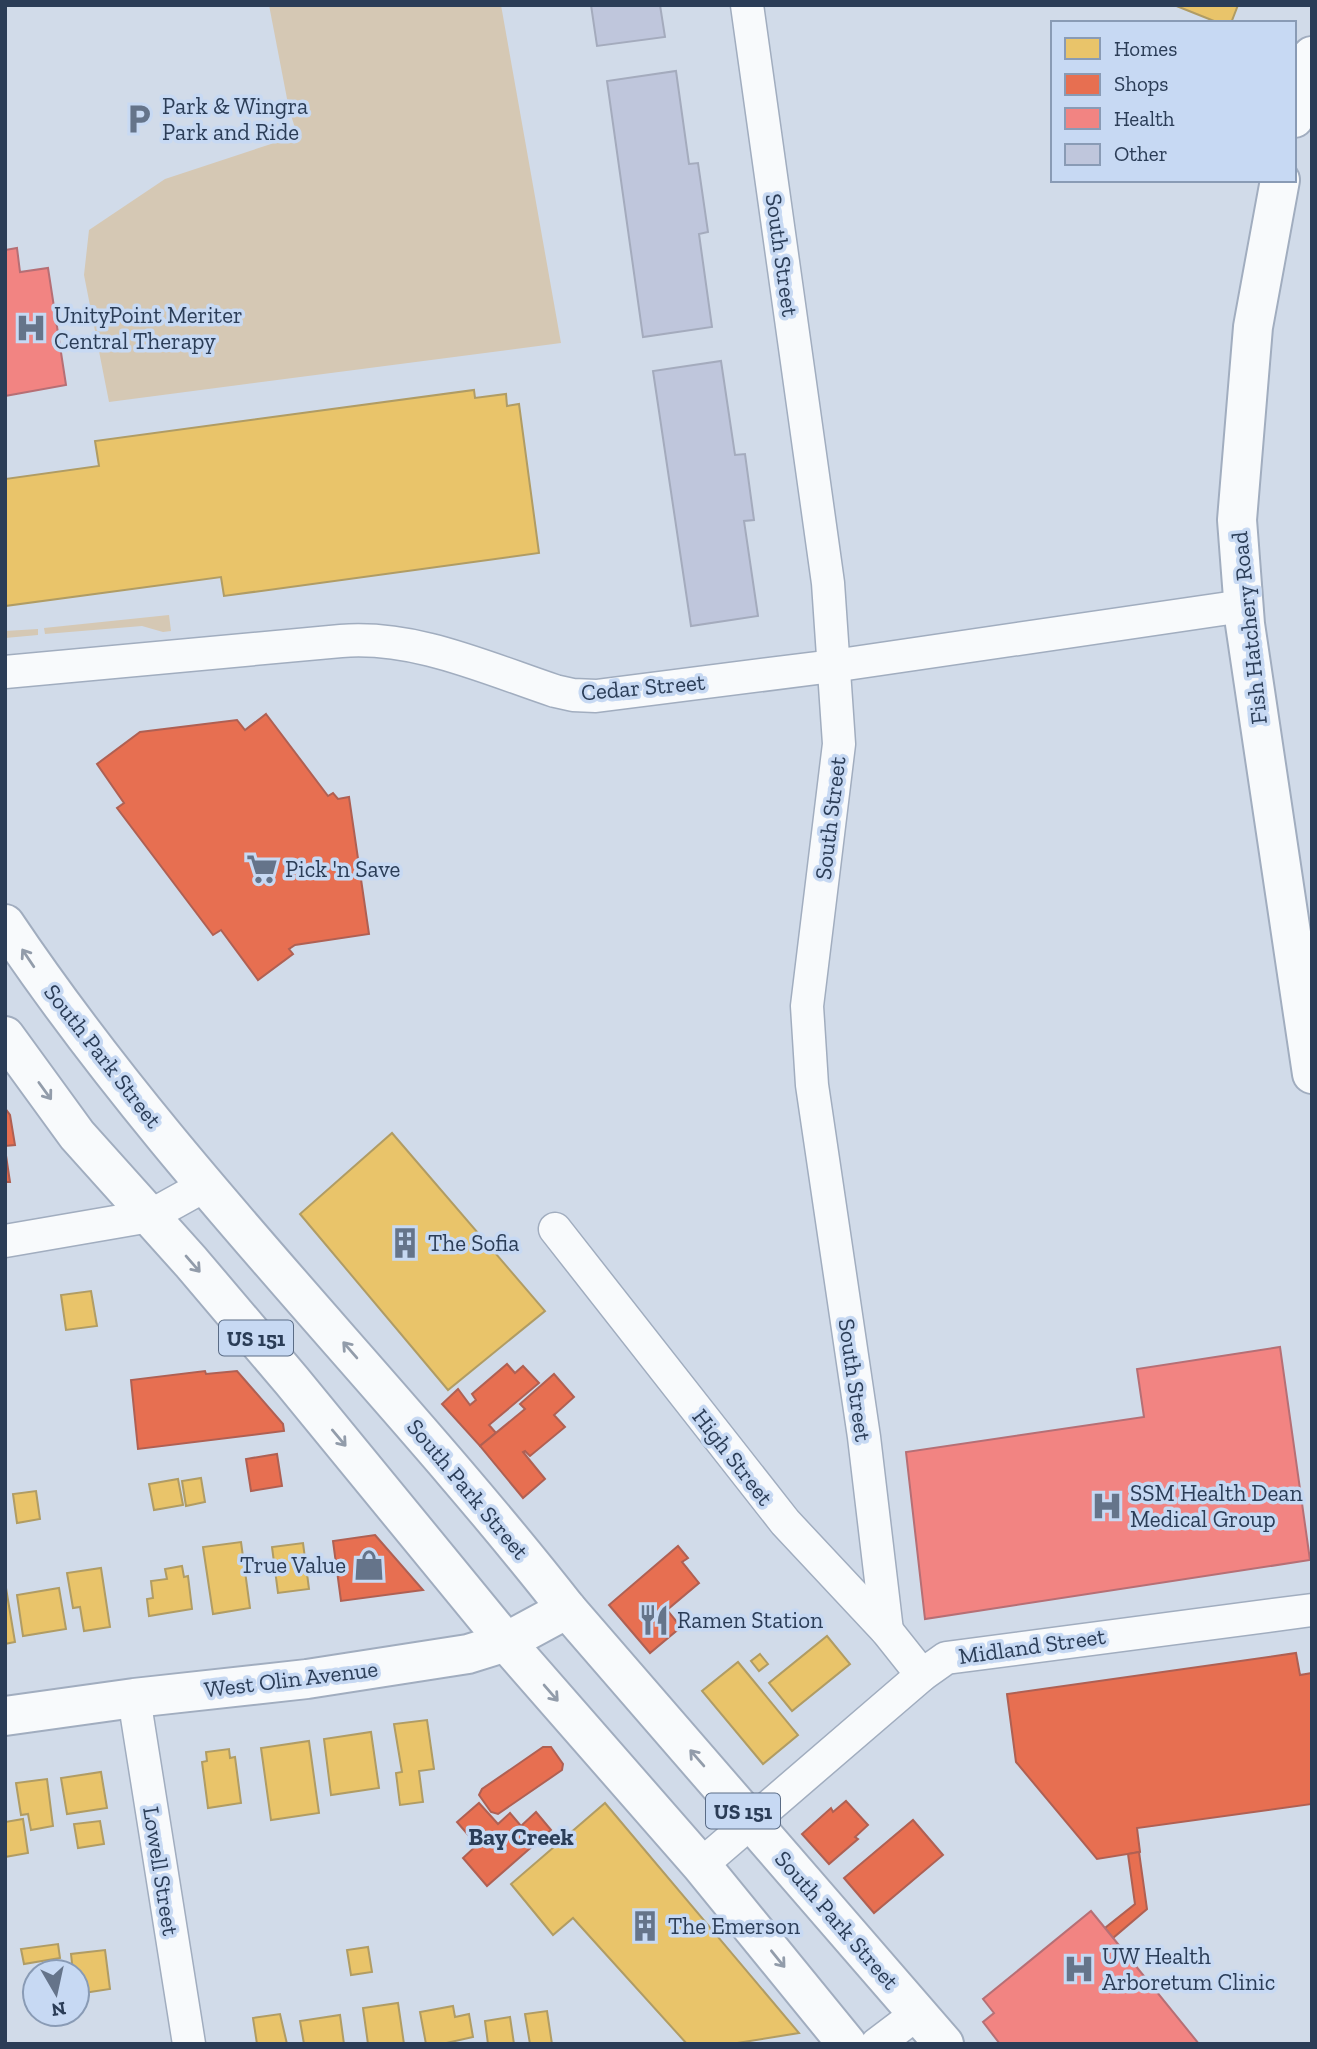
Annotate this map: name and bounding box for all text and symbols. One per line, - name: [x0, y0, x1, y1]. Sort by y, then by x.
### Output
- legend: [1051, 21, 1296, 182]
- text: Homes: [1114, 36, 1177, 61]
- text: Shops: [1114, 71, 1168, 96]
- place label: Park & Wingra Park and Ride: [162, 92, 308, 146]
- parking icon: Park & Wingra Park and Ride: [122, 102, 156, 136]
- text: Health: [1114, 106, 1175, 131]
- text: Other: [1114, 141, 1168, 166]
- street label: South Street: [760, 192, 805, 319]
- place label: UnityPoint Meriter Central Therapy: [54, 301, 243, 355]
- hospital icon: UnityPoint Meriter Central Therapy: [14, 311, 48, 345]
- street label: Fish Hatchery Road: [1225, 530, 1273, 726]
- street label: Cedar Street: [580, 668, 707, 706]
- street label: South Street: [809, 754, 852, 881]
- supermarket icon: Pick 'n Save: [245, 852, 279, 886]
- place label: Pick 'n Save: [285, 855, 400, 883]
- one-way arrow: [21, 949, 35, 968]
- street label: South Park Street: [38, 978, 168, 1134]
- one-way arrow: [38, 1081, 52, 1100]
- building icon: The Sofia: [388, 1226, 422, 1260]
- place label: The Sofia: [428, 1229, 519, 1257]
- one-way arrow: [184, 1255, 201, 1272]
- street label: South Street: [833, 1317, 878, 1444]
- road number: US 151: [219, 1320, 293, 1356]
- one-way arrow: [342, 1342, 358, 1360]
- street label: High Street: [687, 1403, 780, 1511]
- street label: South Park Street: [401, 1413, 535, 1565]
- one-way arrow: [332, 1428, 347, 1446]
- place label: SSM Health Dean Medical Group: [1130, 1479, 1303, 1533]
- hospital icon: SSM Health Dean Medical Group: [1090, 1489, 1124, 1523]
- shop icon: True Value: [352, 1548, 386, 1582]
- place label: True Value: [240, 1551, 346, 1579]
- restaurant icon: Ramen Station: [637, 1603, 671, 1637]
- place label: Ramen Station: [677, 1606, 823, 1634]
- street label: Midland Street: [957, 1622, 1108, 1670]
- street label: West Olin Avenue: [203, 1654, 379, 1704]
- one-way arrow: [543, 1684, 559, 1702]
- one-way arrow: [689, 1749, 705, 1767]
- road number: US 151: [706, 1794, 780, 1828]
- street label: Lowell Street: [137, 1804, 185, 1938]
- district label: Bay Creek: [468, 1822, 574, 1851]
- street label: South Park Street: [769, 1845, 905, 1996]
- building icon: The Emerson: [628, 1909, 662, 1943]
- place label: The Emerson: [668, 1912, 800, 1940]
- place label: UW Health Arboretum Clinic: [1102, 1942, 1275, 1996]
- one-way arrow: [770, 1950, 786, 1968]
- hospital icon: UW Health Arboretum Clinic: [1062, 1952, 1096, 1986]
- north arrow: [21, 1958, 91, 2028]
- text: N: [50, 1997, 68, 2022]

